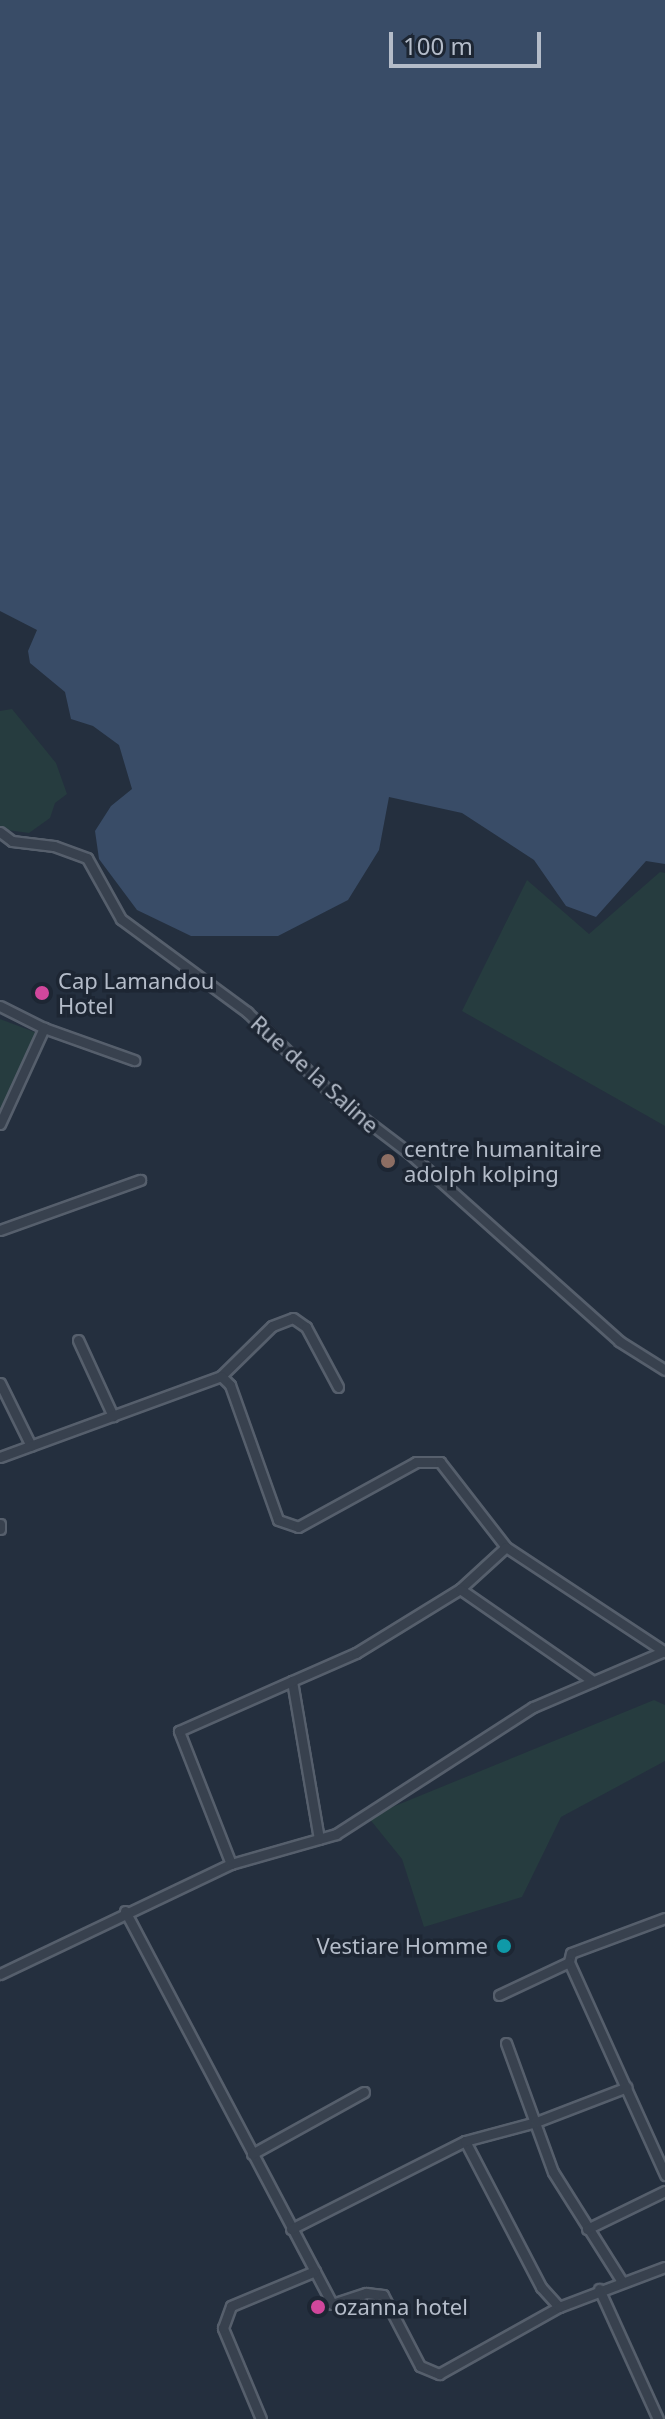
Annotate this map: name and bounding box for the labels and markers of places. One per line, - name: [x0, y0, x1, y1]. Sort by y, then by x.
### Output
- place label: Cap Lamandou Hotel: [58, 967, 214, 1018]
- marker: Cap Lamandou Hotel: [33, 984, 51, 1002]
- place label: centre humanitaire adolph kolping: [404, 1135, 602, 1186]
- marker: centre humanitaire adolph kolping: [379, 1152, 397, 1170]
- place label: Vestiare Homme: [316, 1933, 488, 1959]
- marker: Vestiare Homme: [495, 1937, 513, 1955]
- place label: ozanna hotel: [334, 2294, 468, 2320]
- marker: ozanna hotel: [309, 2298, 327, 2316]

